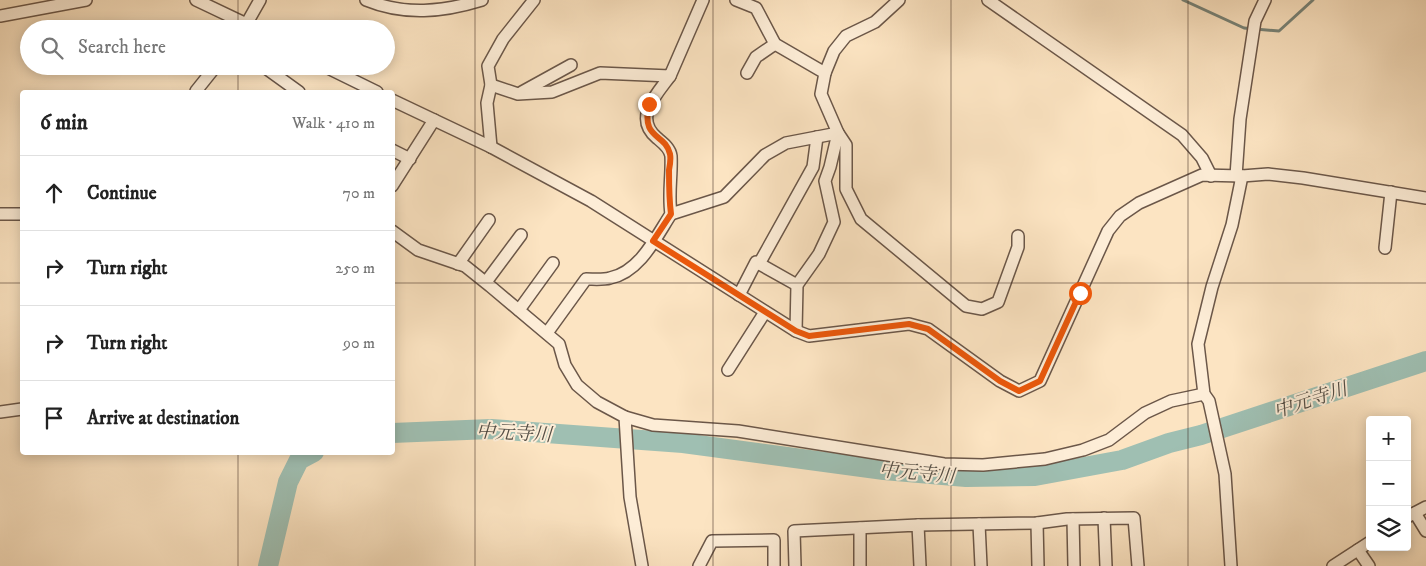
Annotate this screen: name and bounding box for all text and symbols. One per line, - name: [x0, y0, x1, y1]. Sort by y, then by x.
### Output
- search box: [20, 20, 395, 75]
- icon: search: [38, 34, 66, 62]
- text: Search here: [78, 36, 166, 59]
- route end: [638, 93, 661, 116]
- text: 6 min: [40, 110, 88, 136]
- text: Walk · 410 m: [292, 113, 375, 133]
- icon: ahead: [40, 179, 68, 207]
- text: Continue: [87, 182, 157, 205]
- text: 70 m: [343, 183, 375, 203]
- icon: right: [40, 254, 68, 282]
- text: Turn right: [87, 257, 167, 280]
- text: 250 m: [335, 258, 375, 278]
- route start: [1069, 282, 1092, 305]
- icon: right: [40, 329, 68, 357]
- text: Turn right: [87, 332, 167, 355]
- text: 90 m: [343, 333, 375, 353]
- water label: 中元寺川: [1271, 377, 1352, 423]
- icon: arrive: [40, 404, 68, 432]
- text: Arrive at destination: [87, 407, 239, 430]
- map controls: [1366, 416, 1411, 551]
- button: +: [1366, 416, 1411, 461]
- water label: 中元寺川: [475, 420, 554, 447]
- water label: 中元寺川: [878, 459, 958, 488]
- button: −: [1366, 461, 1411, 506]
- button: layers: [1366, 506, 1411, 551]

